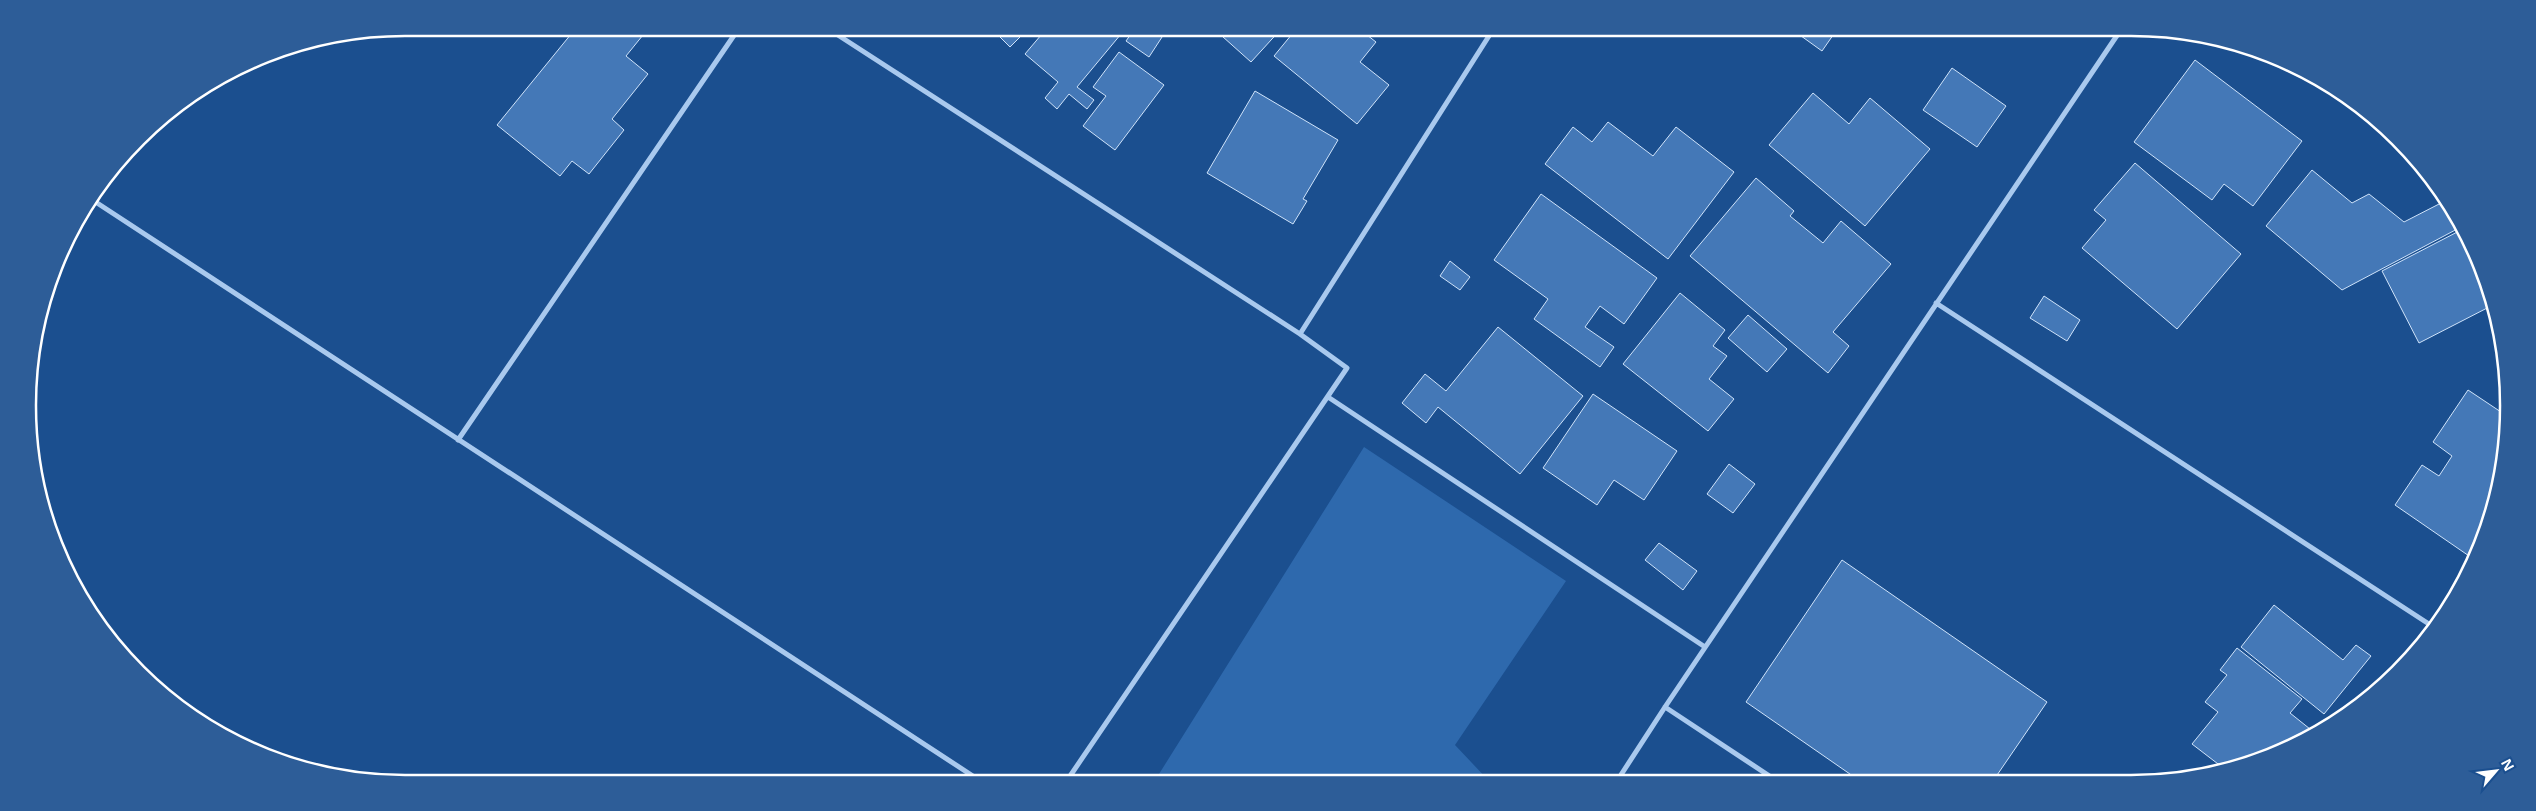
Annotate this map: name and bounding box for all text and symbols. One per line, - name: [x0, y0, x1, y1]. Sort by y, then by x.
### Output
- north arrow: [2471, 746, 2521, 796]
- text: N: [2497, 755, 2519, 774]

